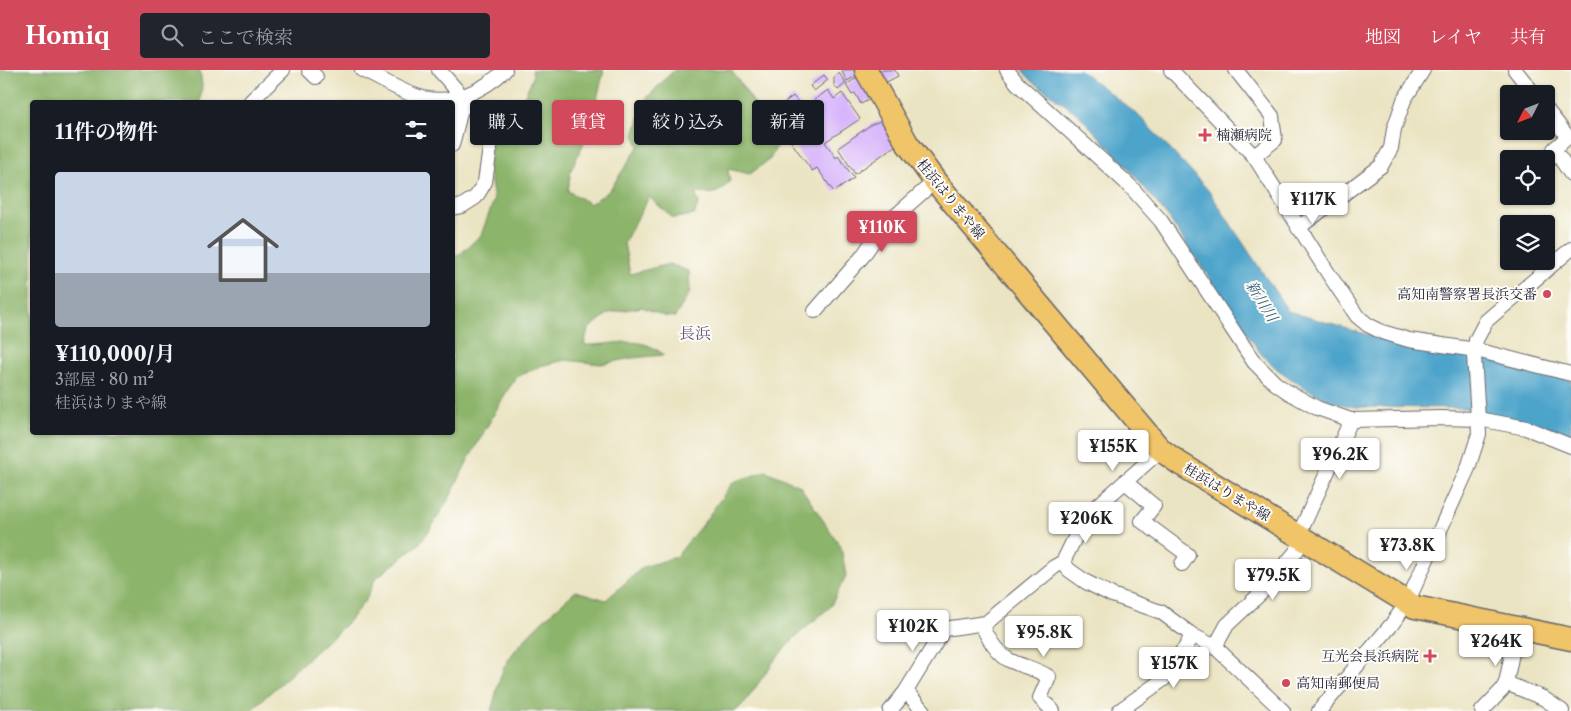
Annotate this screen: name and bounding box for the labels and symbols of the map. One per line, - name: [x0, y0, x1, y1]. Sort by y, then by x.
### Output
- north arrow: [1500, 85, 1555, 140]
- place label: 楠瀬病院: [1216, 126, 1272, 144]
- marker: 楠瀬病院: [1198, 128, 1212, 142]
- street label: 桂浜はりまや線: [913, 155, 989, 243]
- pin: ¥117K: [1278, 182, 1348, 225]
- pin: ¥110K: [847, 210, 917, 253]
- water label: 新川川: [1242, 277, 1283, 327]
- place label: 高知南警察署長浜交番: [1397, 285, 1537, 303]
- marker: 高知南警察署長浜交番: [1541, 288, 1553, 300]
- district label: 長浜: [679, 323, 711, 343]
- pin: ¥155K: [1078, 430, 1148, 472]
- pin: ¥96.2K: [1299, 438, 1381, 480]
- street label: 桂浜はりまや線: [1180, 459, 1274, 525]
- pin: ¥206K: [1051, 502, 1121, 544]
- pin: ¥73.8K: [1366, 528, 1448, 571]
- pin: ¥79.5K: [1232, 558, 1314, 601]
- pin: ¥102K: [878, 610, 948, 652]
- pin: ¥95.8K: [1003, 616, 1085, 658]
- pin: ¥264K: [1461, 624, 1531, 667]
- pin: ¥157K: [1139, 646, 1209, 689]
- place label: 互光会長浜病院: [1321, 647, 1419, 665]
- marker: 互光会長浜病院: [1423, 649, 1437, 663]
- place label: 高知南郵便局: [1296, 674, 1380, 692]
- marker: 高知南郵便局: [1280, 677, 1292, 689]

